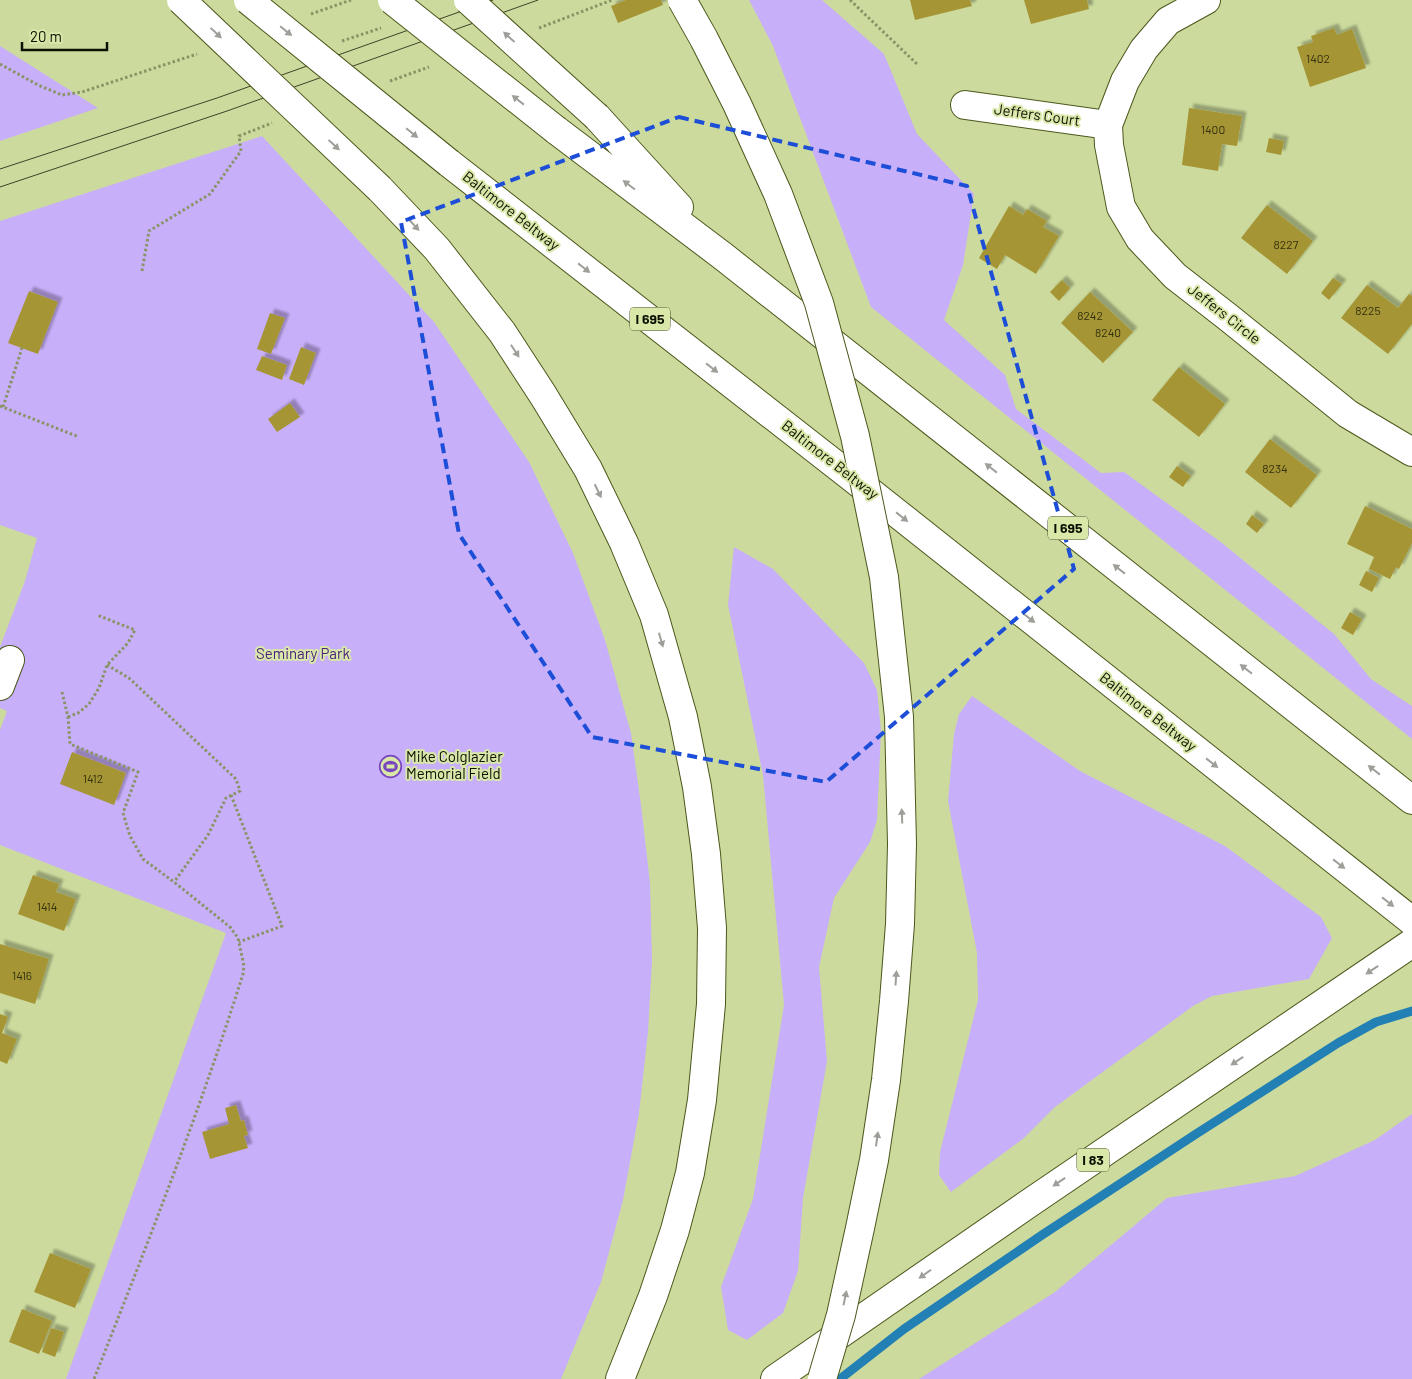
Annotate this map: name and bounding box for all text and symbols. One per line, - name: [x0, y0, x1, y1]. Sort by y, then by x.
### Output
- scale bar: [22, 20, 108, 52]
- one-way arrow: [279, 25, 292, 36]
- text: 20 m: [30, 27, 62, 45]
- one-way arrow: [210, 27, 222, 39]
- one-way arrow: [503, 32, 516, 43]
- house number: 1402: [1306, 51, 1330, 65]
- one-way arrow: [512, 94, 525, 105]
- street label: Jeffers Court: [993, 99, 1081, 129]
- house number: 1400: [1201, 122, 1225, 136]
- one-way arrow: [406, 127, 419, 138]
- one-way arrow: [328, 139, 340, 151]
- street label: Baltimore Beltway: [460, 167, 564, 254]
- one-way arrow: [622, 180, 636, 190]
- one-way arrow: [408, 218, 420, 230]
- house number: 8227: [1274, 237, 1299, 251]
- one-way arrow: [577, 263, 590, 274]
- street label: Jeffers Circle: [1185, 279, 1265, 347]
- house number: 8225: [1355, 303, 1381, 317]
- road number: I 695: [630, 308, 670, 330]
- house number: 8242: [1077, 308, 1103, 322]
- house number: 8240: [1095, 325, 1121, 339]
- one-way arrow: [510, 345, 520, 358]
- one-way arrow: [705, 363, 718, 374]
- street label: Baltimore Beltway: [779, 416, 883, 503]
- house number: 8234: [1262, 461, 1288, 475]
- one-way arrow: [984, 463, 998, 473]
- one-way arrow: [594, 483, 603, 498]
- one-way arrow: [895, 512, 908, 523]
- road number: I 695: [1048, 516, 1088, 540]
- one-way arrow: [1113, 563, 1126, 574]
- one-way arrow: [1023, 613, 1036, 624]
- one-way arrow: [658, 633, 666, 648]
- park label: Seminary Park: [256, 644, 350, 662]
- one-way arrow: [1240, 664, 1253, 675]
- street label: Baltimore Beltway: [1097, 668, 1201, 755]
- place label: Mike Colglazier Memorial Field: [406, 747, 503, 782]
- sports icon: Mike Colglazier Memorial Field: [378, 754, 402, 778]
- one-way arrow: [1205, 757, 1218, 768]
- one-way arrow: [1368, 765, 1381, 776]
- house number: 1412: [83, 771, 103, 785]
- one-way arrow: [897, 807, 905, 823]
- one-way arrow: [1332, 858, 1345, 869]
- one-way arrow: [1381, 897, 1394, 908]
- house number: 1414: [37, 899, 57, 913]
- one-way arrow: [1365, 965, 1378, 975]
- house number: 1416: [12, 968, 32, 982]
- one-way arrow: [892, 970, 900, 986]
- one-way arrow: [1230, 1056, 1244, 1066]
- one-way arrow: [873, 1131, 881, 1147]
- road number: I 83: [1077, 1148, 1109, 1172]
- one-way arrow: [1052, 1177, 1066, 1187]
- one-way arrow: [919, 1269, 932, 1279]
- one-way arrow: [841, 1291, 849, 1306]

